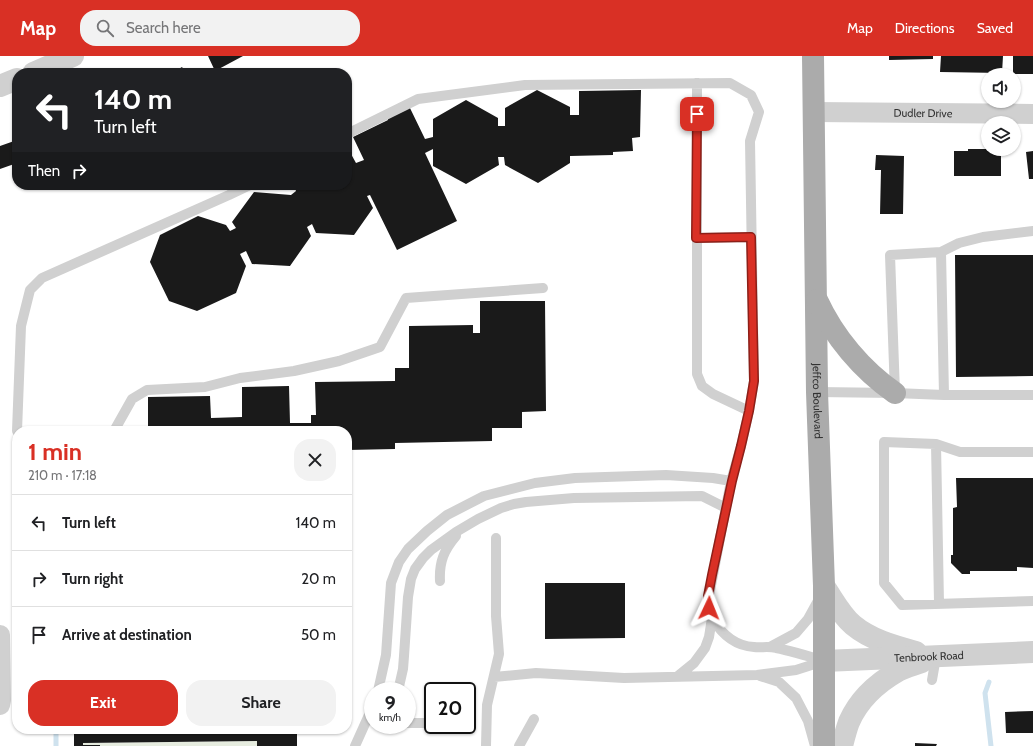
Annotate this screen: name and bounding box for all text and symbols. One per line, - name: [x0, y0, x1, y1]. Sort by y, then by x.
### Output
- search box: [80, 10, 360, 46]
- text: Map: [20, 17, 56, 40]
- icon: search: [94, 17, 116, 39]
- text: Search here: [126, 19, 201, 37]
- text: Map: [847, 19, 873, 37]
- text: Directions: [895, 19, 955, 37]
- text: Saved: [977, 19, 1013, 37]
- map controls: [981, 68, 1021, 156]
- button: sound: [981, 68, 1021, 108]
- text: 140 m: [94, 82, 172, 116]
- icon: left: [28, 84, 80, 136]
- pin: [680, 97, 714, 131]
- icon: arrive: [686, 103, 708, 125]
- street label: Dudler Drive: [894, 106, 953, 120]
- text: Turn left: [94, 116, 157, 138]
- button: layers: [981, 116, 1021, 156]
- icon: right: [68, 160, 90, 182]
- text: Then: [28, 162, 60, 180]
- street label: Jeffco Boulevard: [810, 362, 826, 439]
- text: 1 min: [28, 437, 82, 466]
- button: close: [294, 439, 336, 481]
- text: 210 m · 17:18: [28, 467, 97, 483]
- icon: left: [28, 512, 50, 534]
- text: Turn left: [62, 514, 116, 532]
- text: 140 m: [295, 514, 336, 532]
- icon: right: [28, 568, 50, 590]
- text: Turn right: [62, 570, 123, 588]
- text: 20 m: [301, 570, 336, 588]
- position arrow: [688, 587, 730, 629]
- icon: arrive: [28, 624, 50, 646]
- text: Arrive at destination: [62, 626, 192, 644]
- text: 50 m: [301, 626, 336, 644]
- street label: Tenbrook Road: [894, 648, 964, 665]
- button: Exit: [28, 680, 178, 726]
- button: Share: [186, 680, 336, 726]
- speed limit sign: 20: [424, 682, 476, 734]
- text: 9: [384, 691, 396, 715]
- text: km/h: [379, 711, 401, 724]

